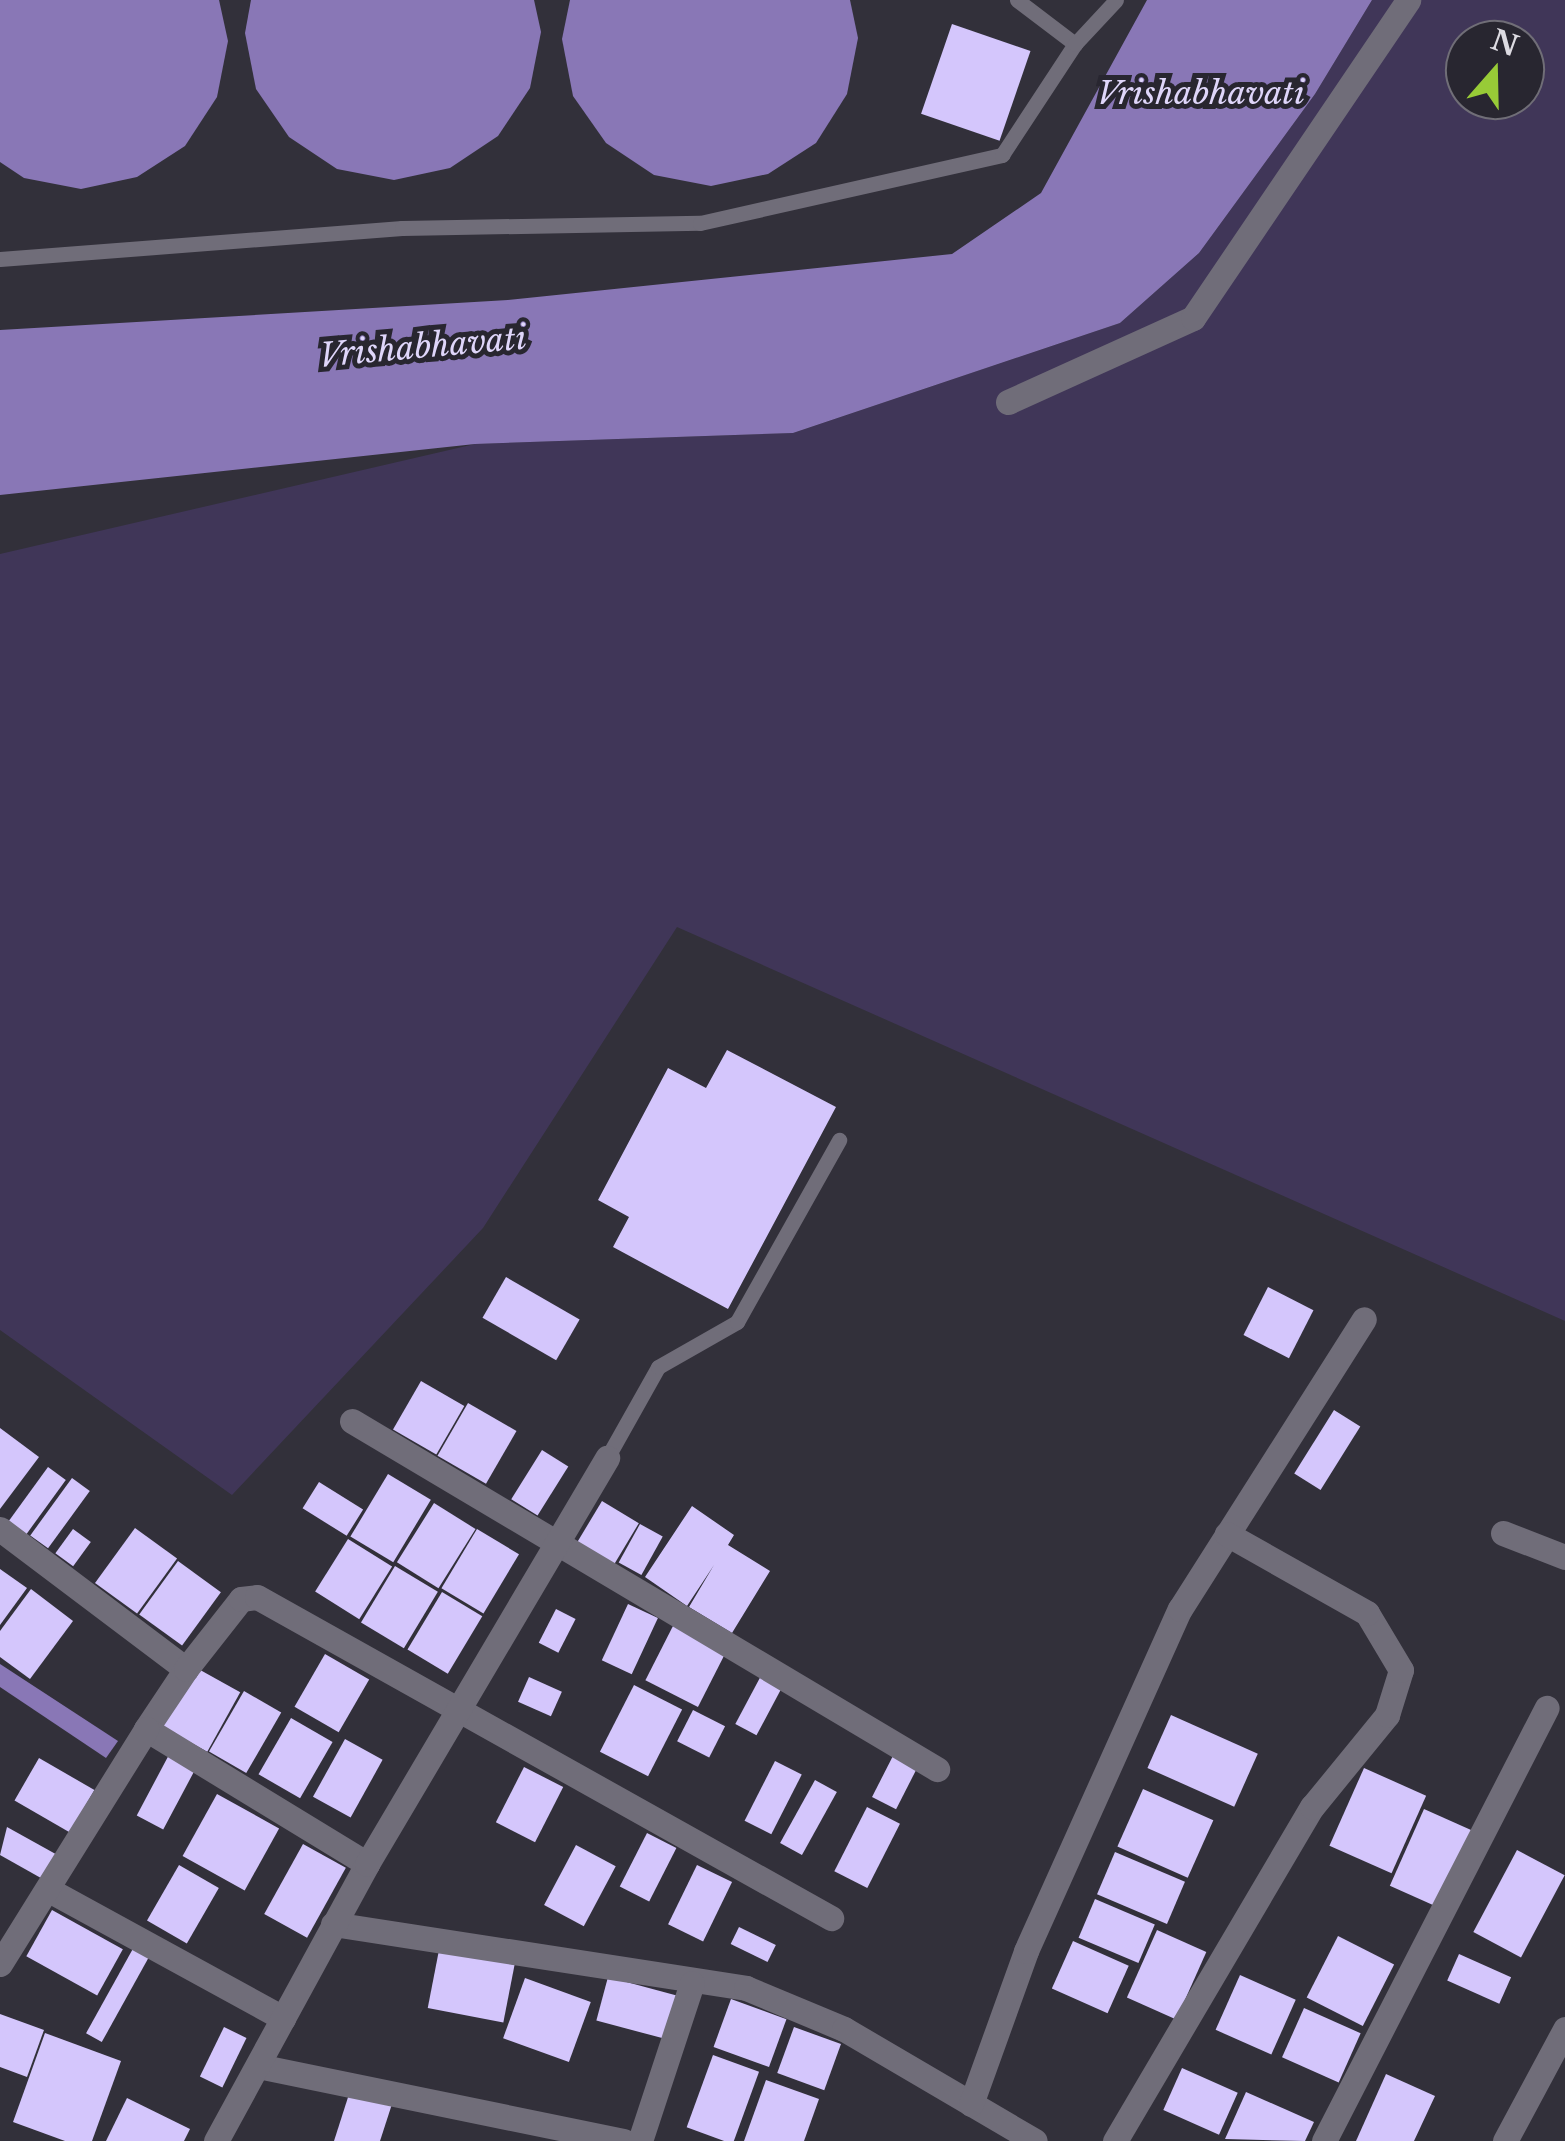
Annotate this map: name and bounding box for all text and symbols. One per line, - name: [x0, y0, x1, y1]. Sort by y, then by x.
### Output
- north arrow: [1445, 20, 1545, 120]
- text: N: [1486, 22, 1523, 64]
- water label: Vrishabhavati: [1097, 74, 1305, 112]
- water label: Vrishabhavati: [318, 319, 528, 375]

